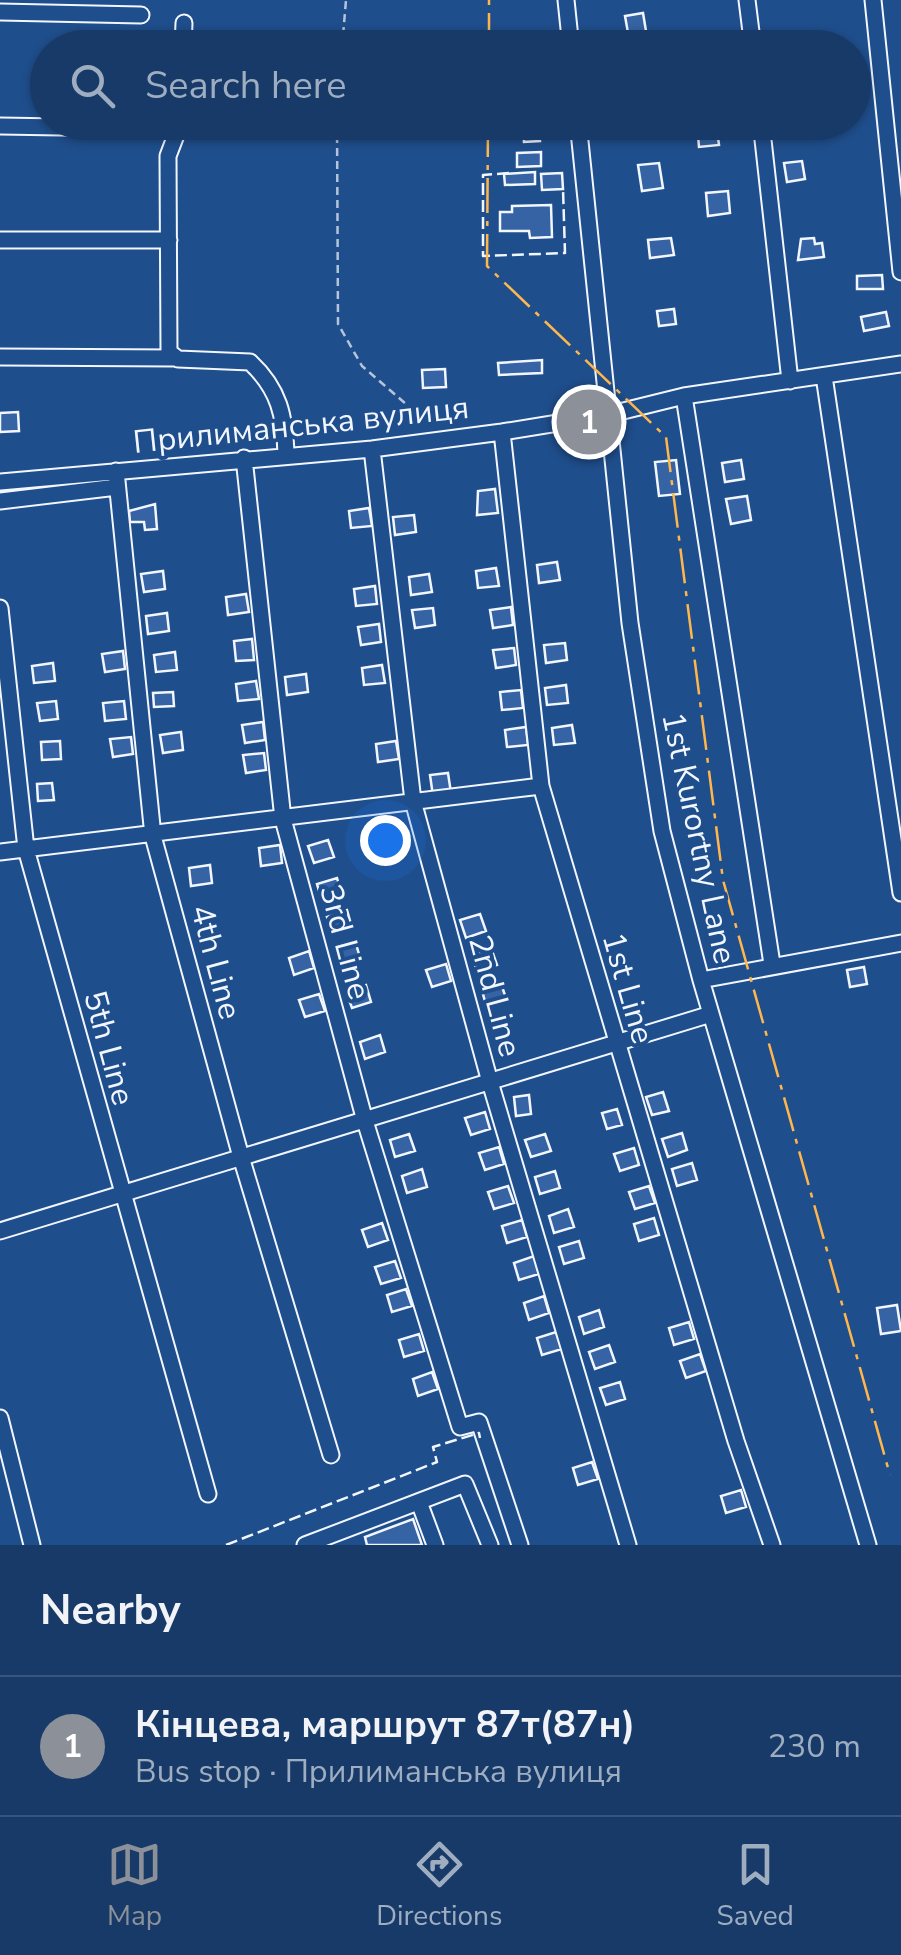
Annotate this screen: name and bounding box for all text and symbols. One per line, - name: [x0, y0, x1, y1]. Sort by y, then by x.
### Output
- search box: [30, 30, 871, 140]
- icon: search: [65, 58, 120, 113]
- text: Search here: [145, 60, 346, 111]
- pin: 1: [556, 384, 622, 460]
- street label: Прилиманська вулиця: [131, 386, 471, 464]
- street label: 1st Kurortny Lane: [651, 708, 747, 968]
- your location: [360, 815, 411, 866]
- street label: 3rd Line: [309, 880, 381, 1004]
- street label: 4th Line: [180, 900, 252, 1024]
- street label: 1st Line: [592, 927, 664, 1049]
- street label: 2nd Line: [458, 930, 532, 1062]
- street label: 5th Line: [73, 986, 145, 1110]
- text: Nearby: [40, 1582, 181, 1639]
- text: Кінцева, маршрут 87т(87н): [135, 1699, 635, 1750]
- text: 1: [63, 1725, 82, 1768]
- text: 230 m: [768, 1725, 861, 1768]
- text: Bus stop · Прилиманська вулиця: [135, 1750, 622, 1793]
- tab: Map: [107, 1837, 162, 1935]
- tab: Directions: [376, 1837, 502, 1935]
- tab: Saved: [717, 1837, 794, 1935]

